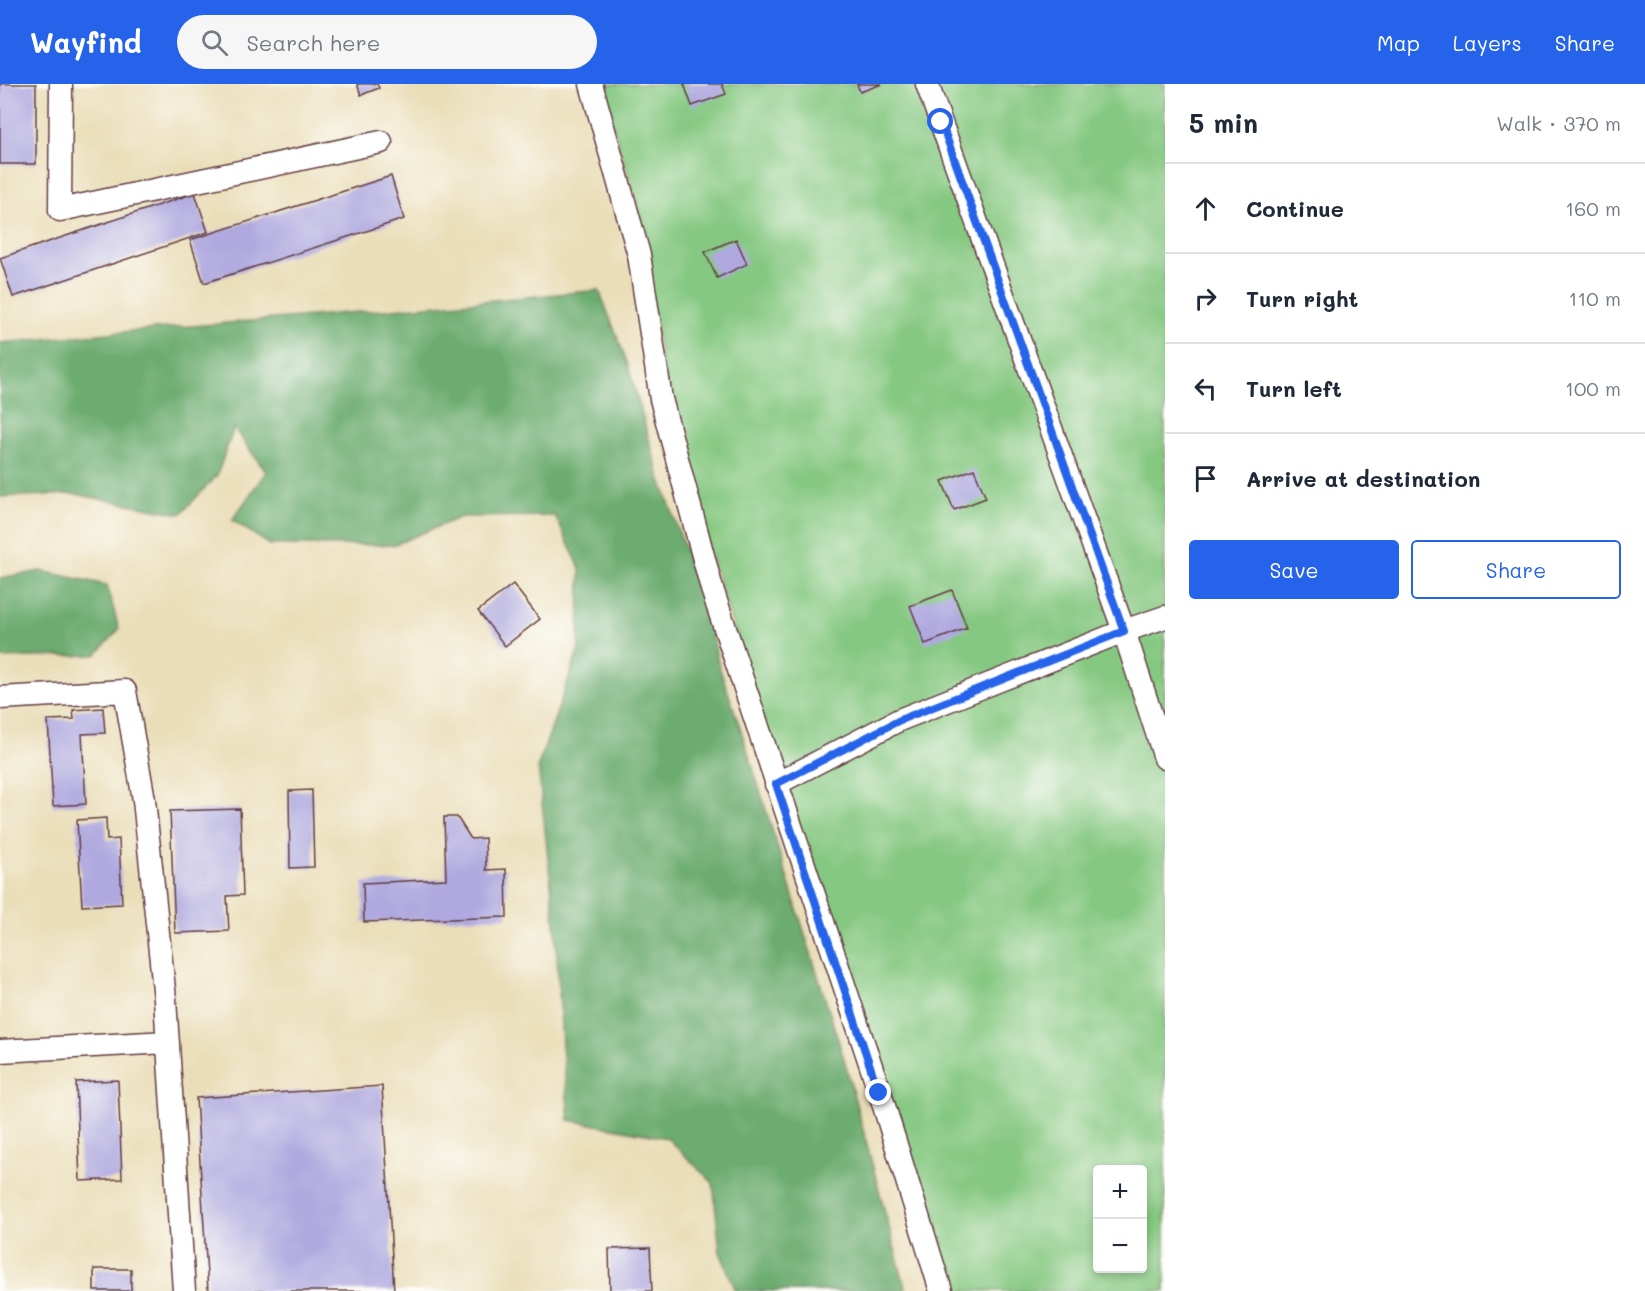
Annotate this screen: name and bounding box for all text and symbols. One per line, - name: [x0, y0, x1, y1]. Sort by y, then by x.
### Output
- search box: [177, 15, 597, 69]
- text: Wayfind: [30, 24, 141, 60]
- icon: search: [198, 26, 231, 59]
- text: Search here: [246, 28, 380, 57]
- text: Map: [1377, 29, 1420, 56]
- text: Layers: [1453, 29, 1522, 56]
- text: Share: [1555, 29, 1615, 56]
- text: 5 min: [1189, 106, 1258, 140]
- route start: [927, 108, 953, 134]
- text: Walk · 370 m: [1496, 110, 1621, 136]
- icon: ahead: [1189, 192, 1222, 225]
- text: Continue: [1246, 194, 1344, 223]
- text: 160 m: [1565, 195, 1621, 221]
- icon: right: [1189, 282, 1222, 315]
- text: Turn right: [1246, 284, 1358, 313]
- text: 110 m: [1568, 285, 1621, 311]
- icon: left: [1189, 372, 1222, 405]
- text: Turn left: [1246, 374, 1342, 403]
- text: 100 m: [1565, 375, 1621, 401]
- icon: arrive: [1189, 462, 1222, 495]
- text: Arrive at destination: [1246, 464, 1481, 493]
- button: Save: [1189, 540, 1399, 599]
- button: Share: [1411, 540, 1621, 599]
- route end: [865, 1079, 891, 1105]
- map controls: [1093, 1165, 1147, 1273]
- button: +: [1093, 1165, 1147, 1219]
- button: −: [1093, 1219, 1147, 1273]

